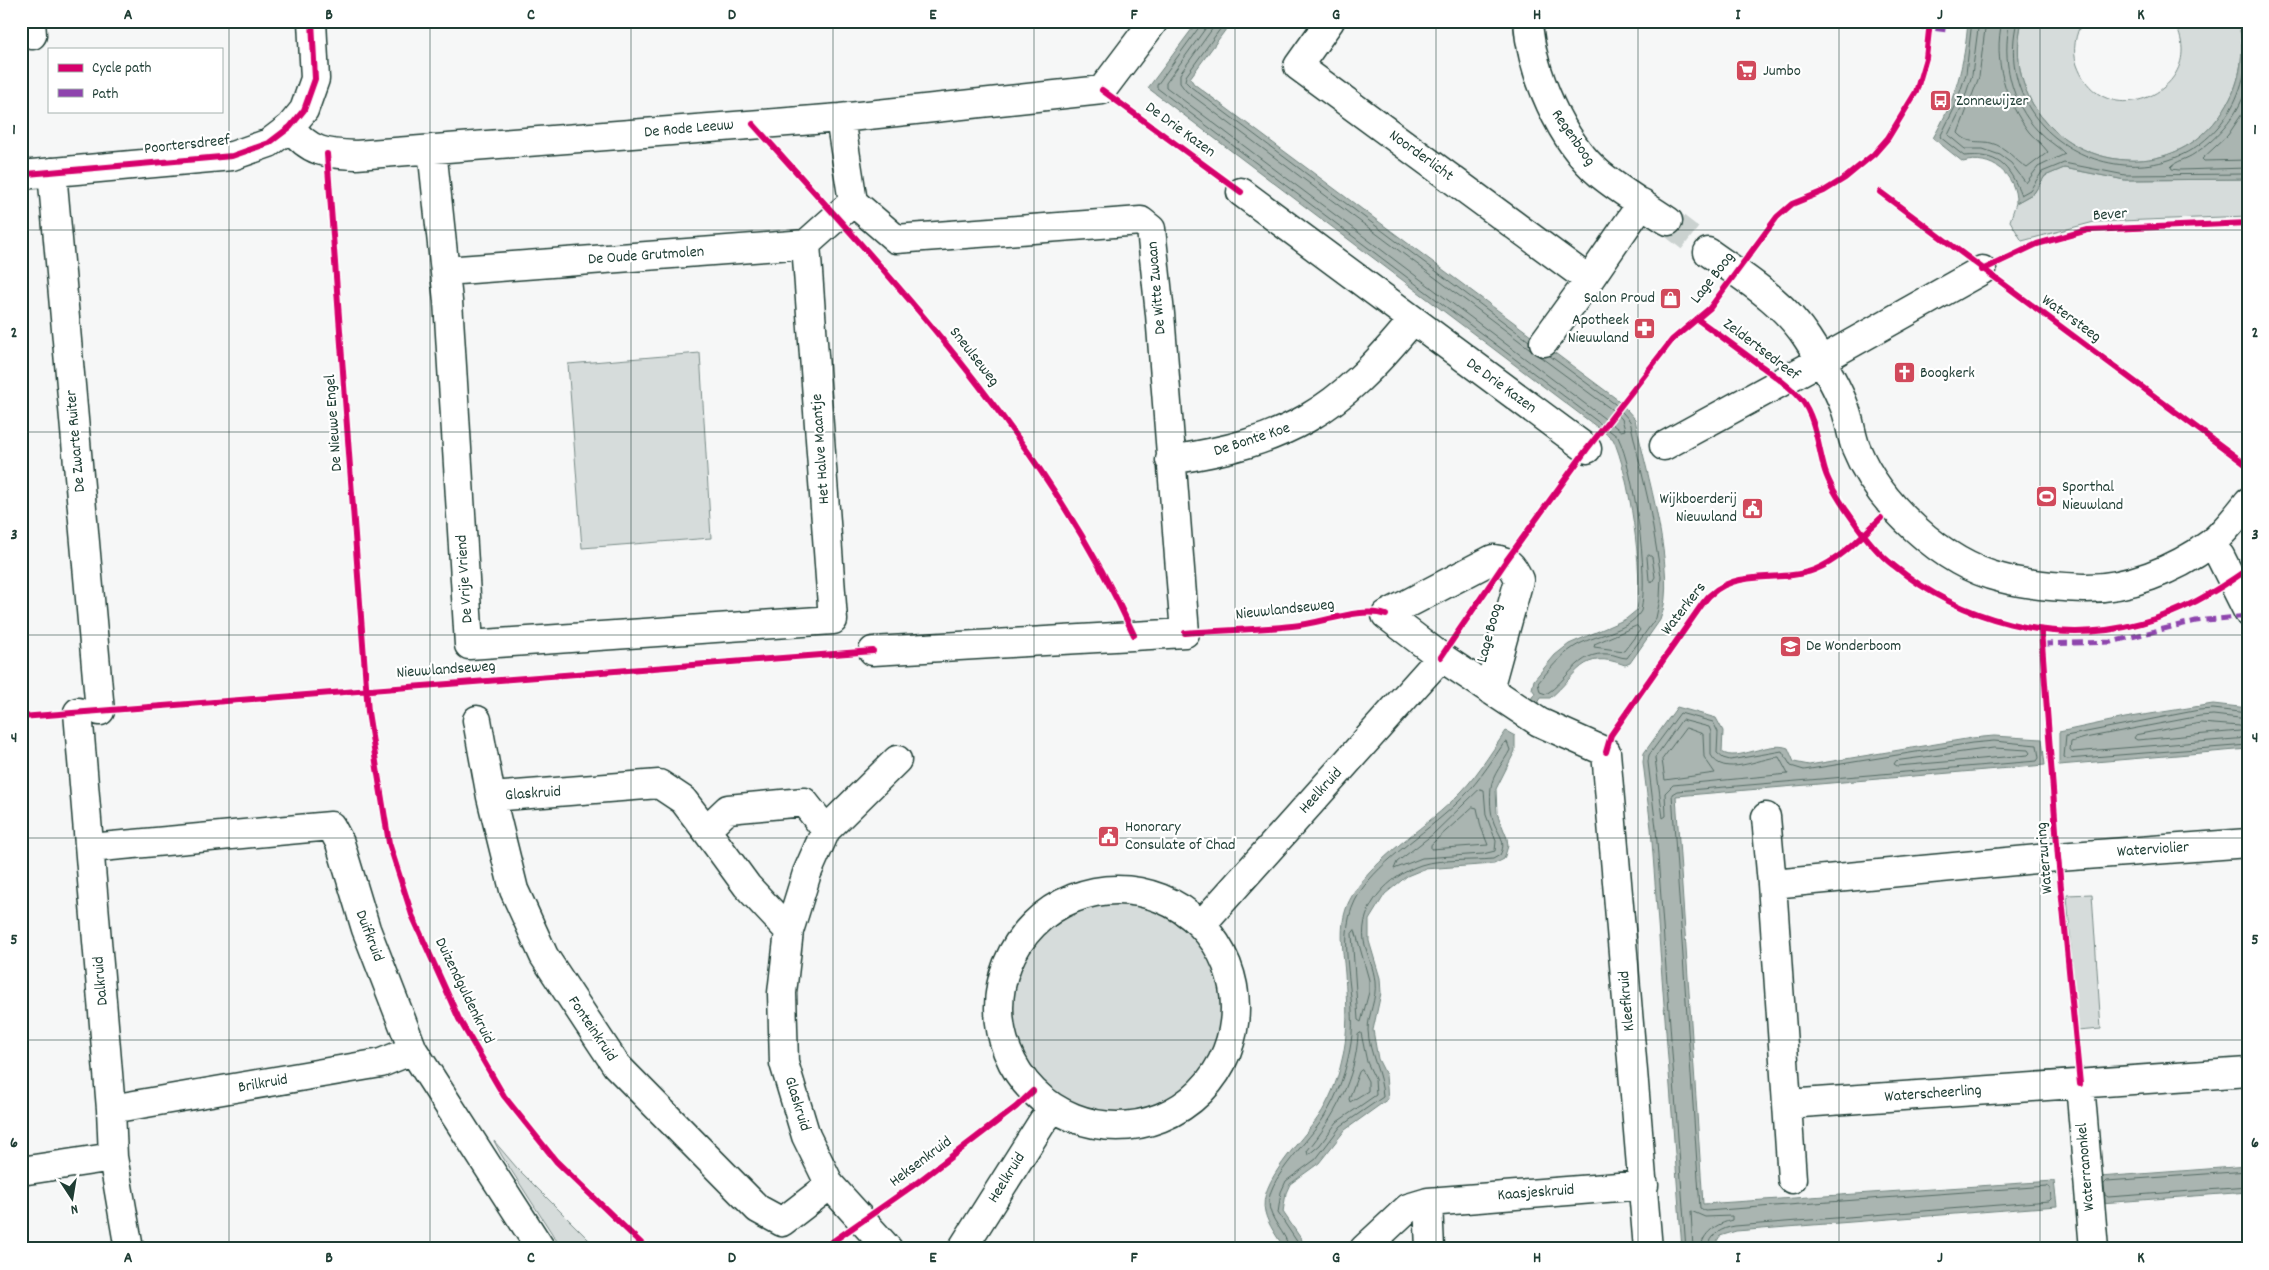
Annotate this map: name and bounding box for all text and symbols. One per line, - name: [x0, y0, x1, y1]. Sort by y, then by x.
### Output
- text: A: [124, 4, 133, 27]
- text: B: [325, 4, 333, 27]
- text: C: [527, 4, 535, 27]
- text: D: [728, 4, 737, 27]
- text: E: [929, 4, 937, 27]
- text: F: [1130, 4, 1138, 27]
- text: G: [1332, 4, 1340, 27]
- text: H: [1533, 4, 1541, 27]
- text: I: [1736, 4, 1742, 27]
- text: J: [1937, 4, 1943, 27]
- text: K: [2137, 4, 2145, 27]
- legend: [48, 48, 222, 112]
- text: Cycle path: [92, 58, 152, 80]
- supermarket icon: Jumbo: [1735, 59, 1759, 83]
- place label: Jumbo: [1763, 60, 1801, 83]
- text: Path: [92, 84, 118, 106]
- bus stop icon: Zonnewijzer: [1928, 89, 1952, 113]
- place label: Zonnewijzer: [1956, 90, 2029, 113]
- street label: De Drie Kazen: [1140, 97, 1220, 163]
- street label: Regenboog: [1545, 105, 1601, 171]
- street label: De Rode Leeuw: [643, 114, 735, 144]
- text: 1: [12, 119, 16, 142]
- text: 1: [2253, 119, 2257, 142]
- street label: Noorderlicht: [1384, 125, 1458, 187]
- street label: Poortersdreef: [143, 129, 231, 161]
- street label: Bever: [2092, 202, 2128, 228]
- street label: De Oude Grutmolen: [587, 240, 705, 272]
- street label: De Witte Zwaan: [1141, 240, 1173, 336]
- street label: Lage Boog: [1685, 247, 1741, 309]
- shop icon: Salon Proud: [1659, 286, 1683, 310]
- place label: Salon Proud: [1584, 287, 1655, 310]
- street label: Watersteeg: [2036, 289, 2106, 349]
- place label: Apotheek Nieuwland: [1568, 309, 1629, 350]
- street label: Zeldertsedreef: [1718, 313, 1805, 387]
- pharmacy icon: Apotheek Nieuwland: [1633, 317, 1657, 341]
- text: 2: [11, 322, 18, 345]
- street label: Sneulseweg: [943, 322, 1005, 392]
- text: 2: [2252, 322, 2259, 345]
- street label: De Drie Kazen: [1461, 353, 1541, 419]
- church icon: Boogkerk: [1892, 361, 1916, 385]
- place label: Boogkerk: [1920, 362, 1975, 385]
- street label: De Nieuwe Engel: [319, 374, 349, 472]
- street label: De Zwarte Ruiter: [60, 389, 92, 493]
- street label: Het Halve Maantje: [806, 393, 836, 505]
- street label: De Bonte Koe: [1211, 417, 1293, 463]
- place label: Sporthal Nieuwland: [2062, 476, 2123, 517]
- sports icon: Sporthal Nieuwland: [2034, 484, 2058, 508]
- place label: Wijkboerderij Nieuwland: [1660, 488, 1737, 529]
- public building icon: Wijkboerderij Nieuwland: [1741, 496, 1765, 520]
- text: 3: [10, 524, 18, 547]
- text: 3: [2251, 524, 2259, 547]
- street label: De Vrije Vriend: [450, 534, 480, 624]
- street label: Waterkers: [1656, 577, 1712, 640]
- street label: Nieuwlandseweg: [1234, 593, 1336, 627]
- street label: Lage Boog: [1471, 601, 1509, 665]
- school or university icon: De Wonderboom: [1778, 634, 1802, 658]
- place label: De Wonderboom: [1806, 635, 1901, 658]
- street label: Nieuwlandseweg: [396, 655, 496, 685]
- text: 4: [11, 727, 17, 750]
- text: 4: [2252, 727, 2258, 750]
- street label: Heelkruid: [1294, 763, 1348, 819]
- street label: Glaskruid: [504, 781, 562, 807]
- place label: Honorary Consulate of Chad: [1125, 816, 1236, 857]
- street label: Waterzuring: [2030, 821, 2060, 895]
- public building icon: Honorary Consulate of Chad: [1097, 824, 1121, 848]
- street label: Waterviolier: [2116, 836, 2190, 864]
- street label: Duifkruid: [349, 907, 389, 965]
- text: 5: [10, 929, 18, 952]
- text: 5: [2251, 929, 2259, 952]
- street label: Duizendguldenkruid: [428, 934, 500, 1048]
- street label: Dalkruid: [87, 955, 115, 1007]
- street label: Kleefkruid: [1613, 970, 1641, 1032]
- street label: Fonteinkruid: [562, 992, 622, 1066]
- street label: Brilkruid: [236, 1068, 290, 1100]
- street label: Glaskruid: [778, 1074, 816, 1134]
- street label: Waterscheerling: [1884, 1079, 1982, 1109]
- street label: Waterranonkel: [2071, 1122, 2101, 1212]
- street label: Heksenkruid: [885, 1131, 957, 1193]
- text: 6: [10, 1132, 18, 1155]
- text: 6: [2251, 1132, 2259, 1155]
- street label: Heelkruid: [982, 1148, 1032, 1208]
- north arrow: [48, 1172, 98, 1222]
- street label: Kaasjeskruid: [1497, 1179, 1575, 1207]
- text: N: [69, 1198, 80, 1219]
- text: A: [124, 1247, 133, 1270]
- text: B: [325, 1247, 333, 1270]
- text: C: [527, 1247, 535, 1270]
- text: D: [728, 1247, 737, 1270]
- text: E: [929, 1247, 937, 1270]
- text: F: [1130, 1247, 1138, 1270]
- text: G: [1332, 1247, 1340, 1270]
- text: H: [1533, 1247, 1541, 1270]
- text: I: [1736, 1247, 1742, 1270]
- text: J: [1937, 1247, 1943, 1270]
- text: K: [2137, 1247, 2145, 1270]

